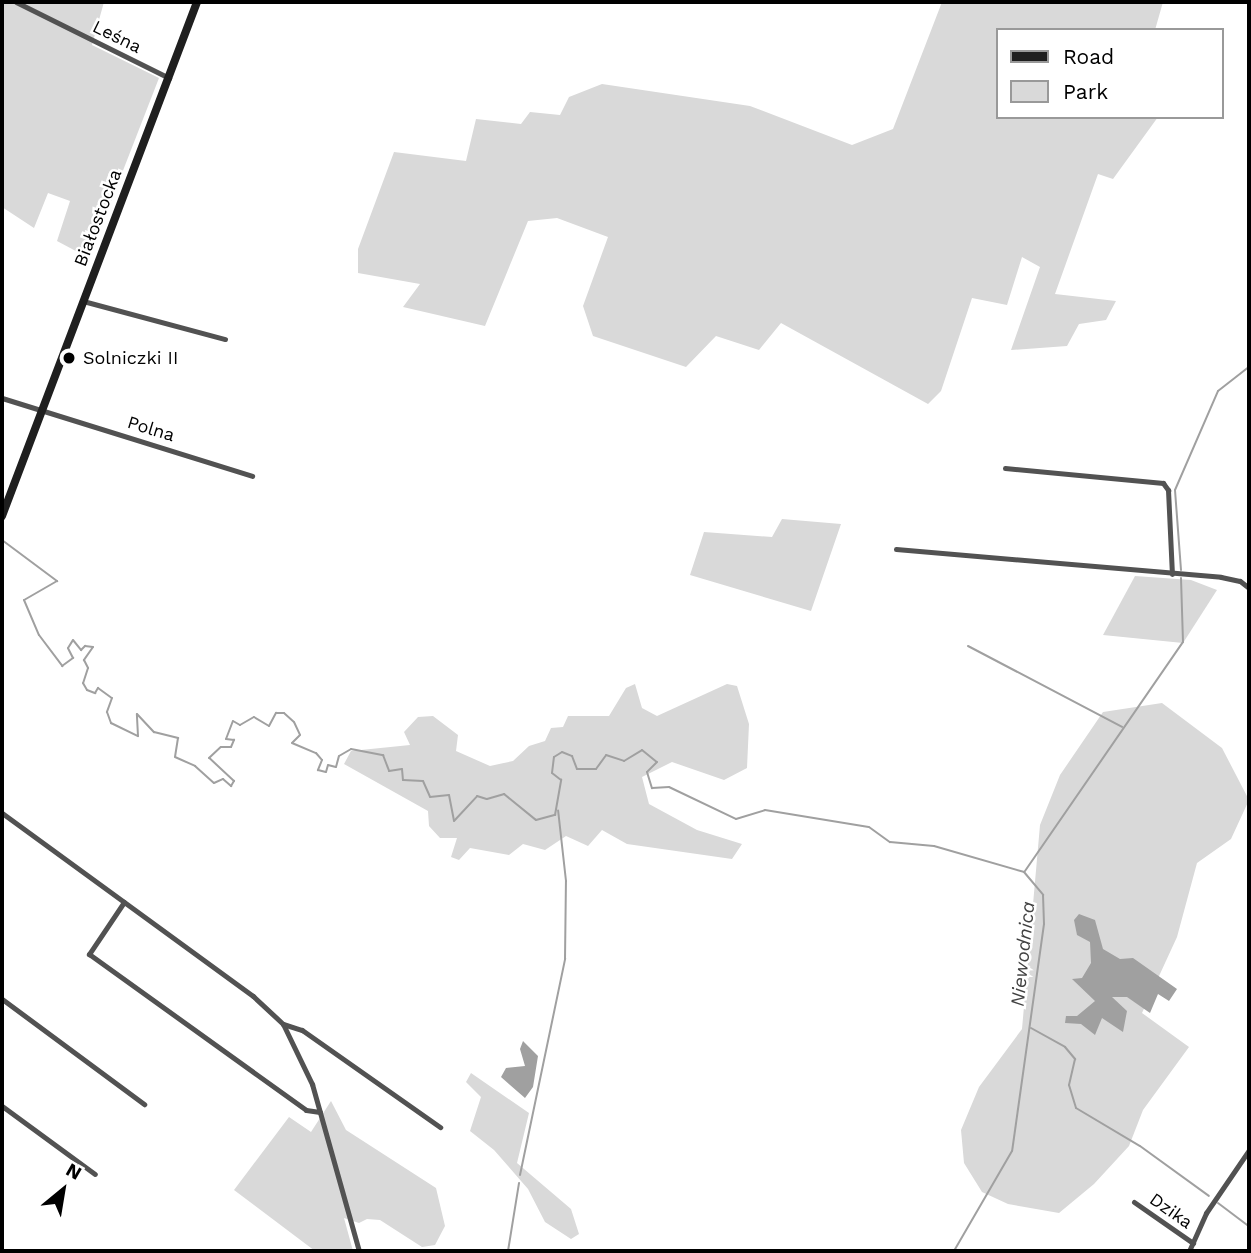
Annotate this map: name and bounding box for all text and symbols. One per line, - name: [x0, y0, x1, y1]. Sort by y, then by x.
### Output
- street label: Leśna: [89, 16, 145, 58]
- legend: [996, 28, 1223, 119]
- text: Road: [1063, 44, 1114, 69]
- text: Park: [1063, 79, 1108, 104]
- street label: Białostocka: [70, 166, 126, 270]
- place label: Solniczki II: [83, 347, 178, 369]
- marker: Solniczki II: [61, 350, 77, 366]
- street label: Polna: [125, 412, 177, 446]
- water label: Niewodnica: [1006, 900, 1040, 1008]
- north arrow: [28, 1155, 98, 1225]
- text: N: [62, 1158, 86, 1185]
- street label: Dzika: [1145, 1189, 1197, 1233]

